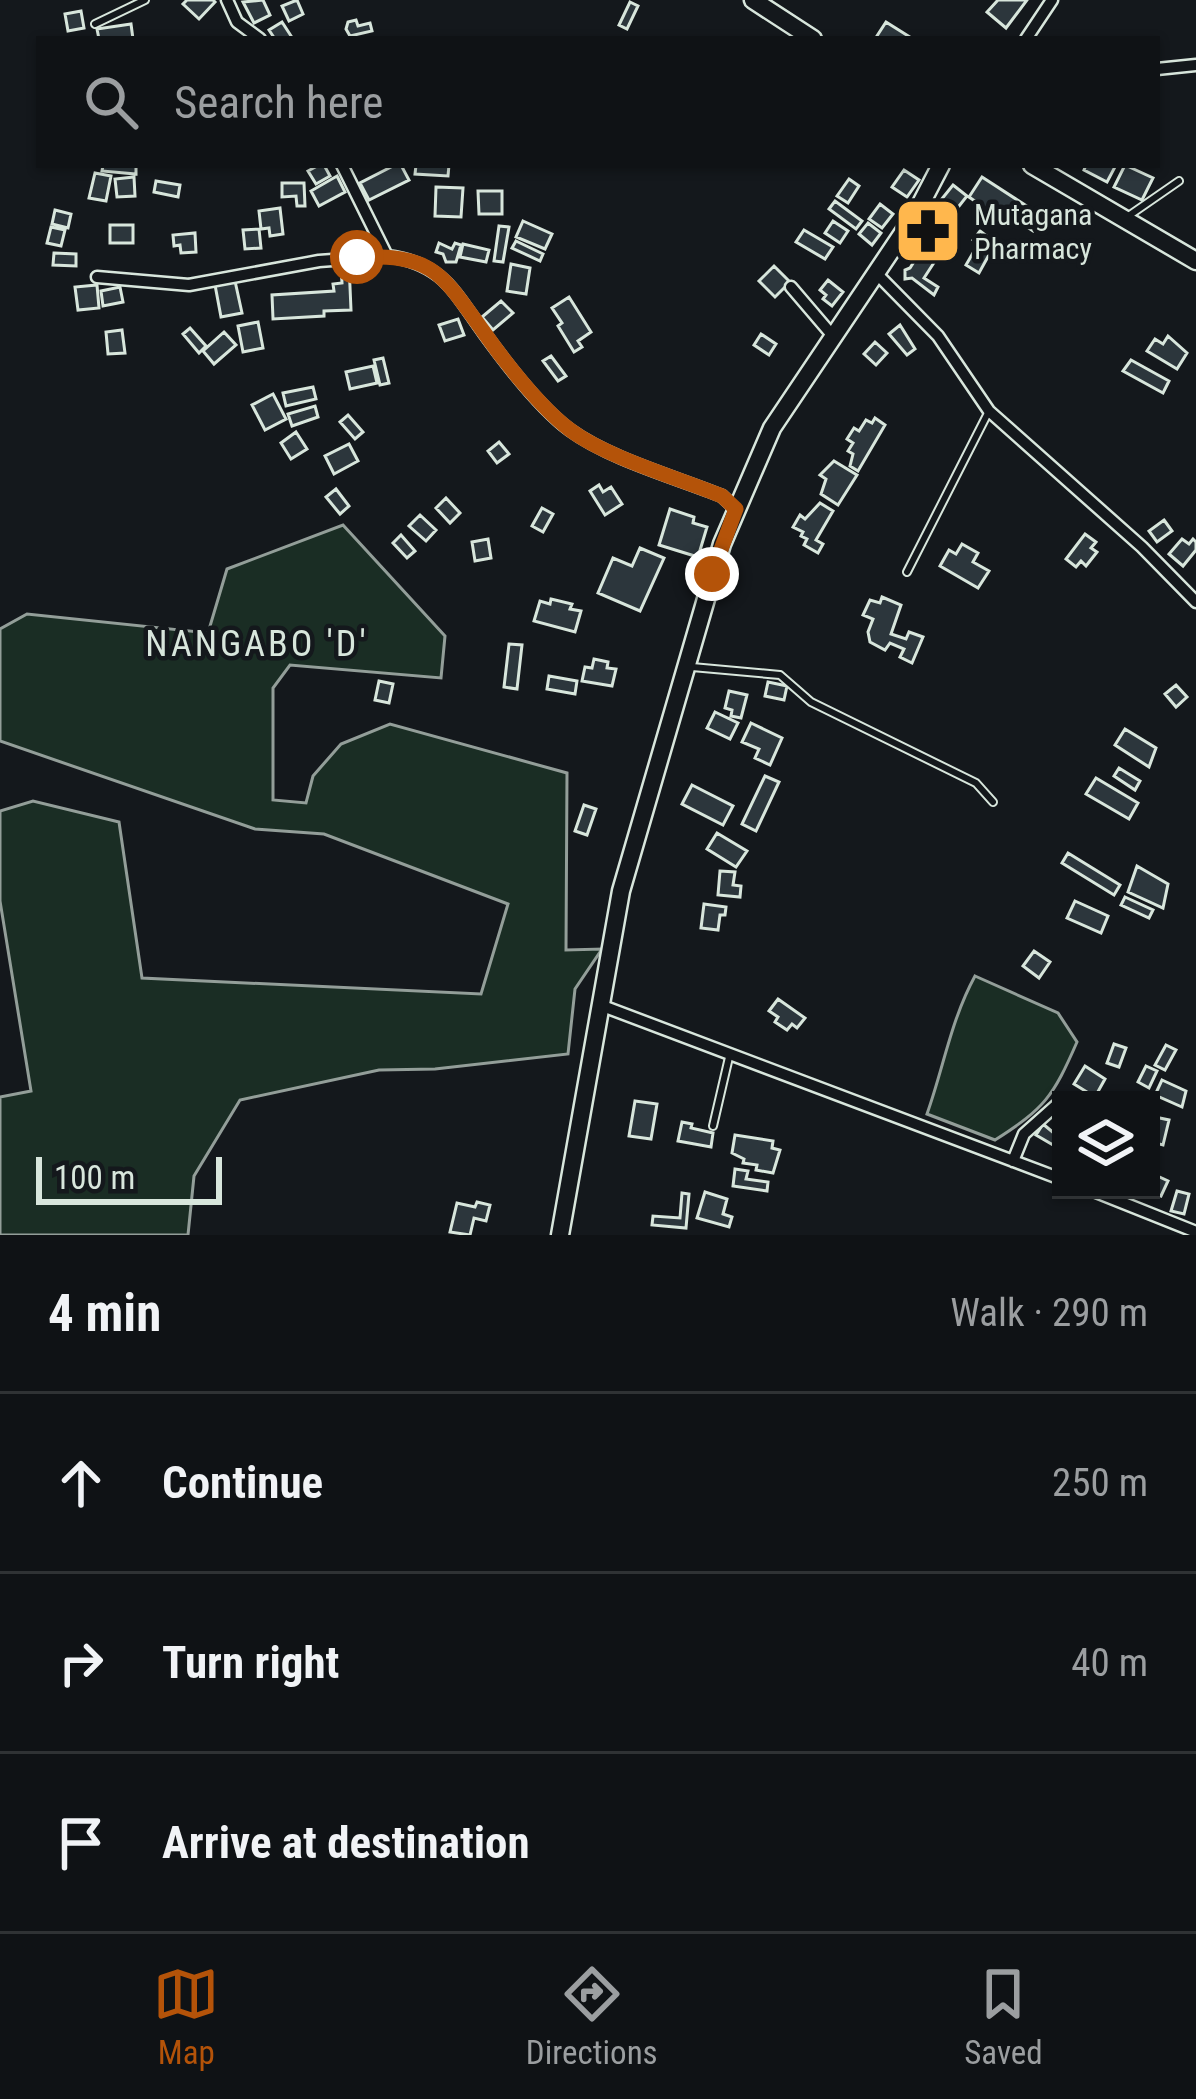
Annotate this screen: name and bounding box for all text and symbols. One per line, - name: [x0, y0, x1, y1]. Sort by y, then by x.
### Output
- search box: [36, 36, 1160, 168]
- icon: search: [78, 69, 144, 135]
- text: Search here: [174, 76, 383, 129]
- pharmacy icon: Mutagana Pharmacy: [893, 196, 963, 266]
- place label: Mutagana Pharmacy: [974, 197, 1092, 266]
- route start: [330, 230, 384, 284]
- route end: [685, 547, 739, 601]
- district label: NANGABO 'D': [145, 623, 369, 665]
- map controls: [1052, 1091, 1160, 1199]
- button: layers: [1052, 1091, 1160, 1199]
- scale bar: [36, 1151, 222, 1204]
- text: 100 m: [54, 1158, 135, 1197]
- text: 4 min: [48, 1284, 161, 1343]
- text: Walk · 290 m: [950, 1290, 1148, 1336]
- icon: ahead: [48, 1450, 114, 1516]
- text: Continue: [162, 1456, 323, 1509]
- text: 250 m: [1052, 1460, 1148, 1506]
- icon: right: [48, 1630, 114, 1696]
- text: Turn right: [162, 1636, 339, 1689]
- text: 40 m: [1071, 1640, 1148, 1686]
- icon: arrive: [48, 1810, 114, 1876]
- text: Arrive at destination: [162, 1816, 530, 1869]
- tab: Map: [153, 1961, 219, 2072]
- tab: Directions: [526, 1961, 658, 2072]
- tab: Saved: [964, 1961, 1043, 2072]

